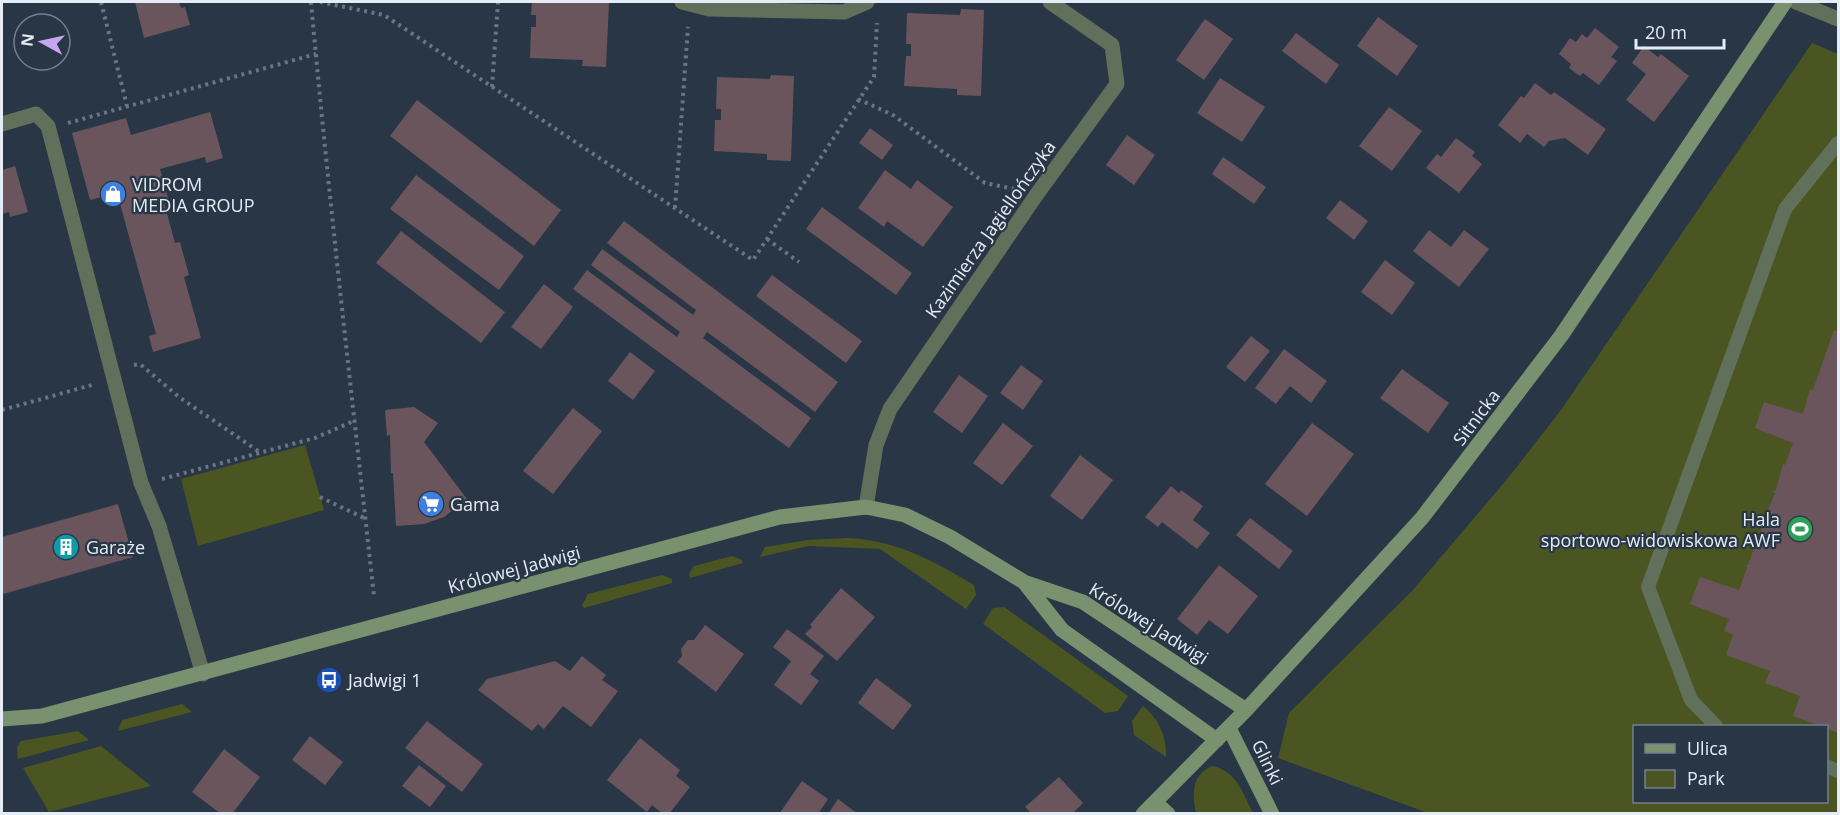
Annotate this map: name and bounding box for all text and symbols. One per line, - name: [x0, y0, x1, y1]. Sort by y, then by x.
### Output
- north arrow: [12, 12, 72, 72]
- scale bar: [1636, 12, 1724, 50]
- text: 20 m: [1645, 20, 1687, 44]
- text: N: [15, 32, 39, 48]
- street label: Kazimierza Jagiellończyka: [920, 135, 1060, 323]
- place label: VIDROM MEDIA GROUP: [132, 172, 254, 217]
- shop icon: VIDROM MEDIA GROUP: [98, 179, 128, 209]
- street label: Sitnicka: [1447, 384, 1505, 450]
- supermarket icon: Gama: [416, 489, 446, 519]
- place label: Gama: [450, 492, 500, 516]
- place label: Hala sportowo-widowiskowa AWF: [1541, 507, 1780, 552]
- sports icon: Hala sportowo-widowiskowa AWF: [1785, 514, 1815, 544]
- building icon: Garaże: [51, 532, 81, 562]
- place label: Garaże: [86, 535, 145, 559]
- street label: Królowej Jadwigi: [445, 540, 583, 598]
- street label: Królowej Jadwigi: [1085, 577, 1213, 669]
- bus stop icon: Jadwigi 1: [314, 665, 344, 695]
- place label: Jadwigi 1: [346, 668, 422, 692]
- legend: [1633, 725, 1828, 803]
- street label: Glinki: [1247, 736, 1289, 788]
- text: Ulica: [1687, 736, 1728, 760]
- text: Park: [1687, 766, 1725, 790]

